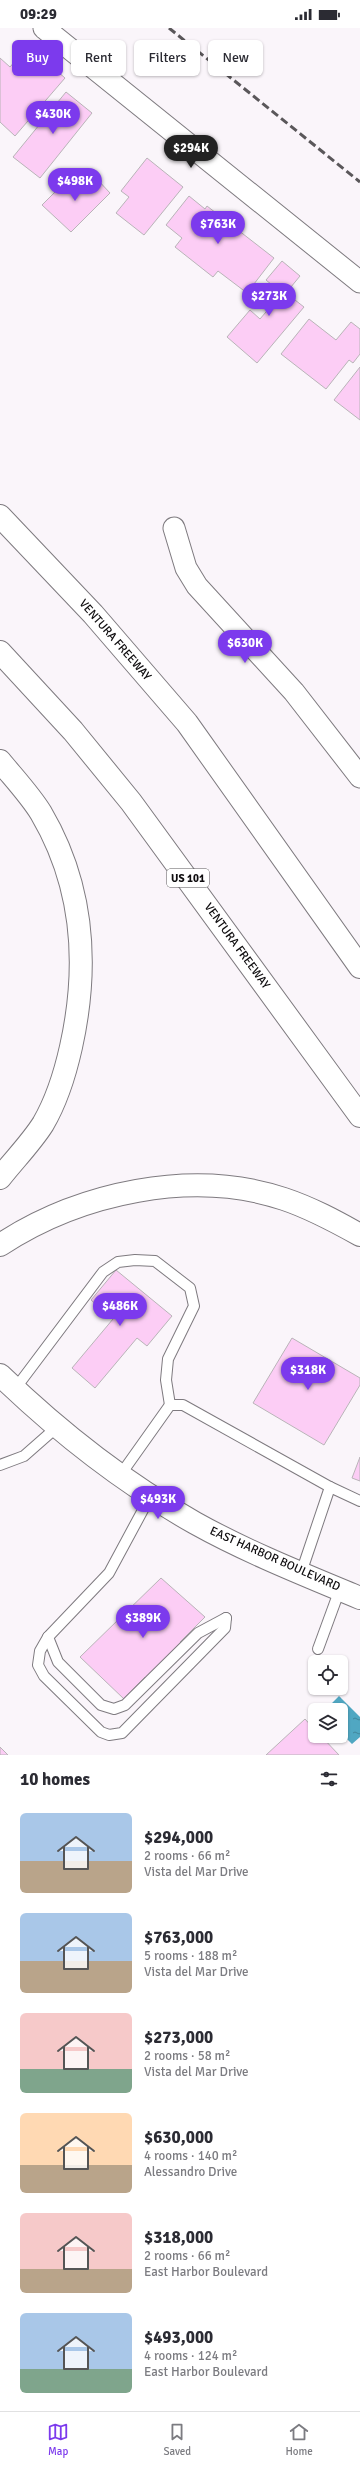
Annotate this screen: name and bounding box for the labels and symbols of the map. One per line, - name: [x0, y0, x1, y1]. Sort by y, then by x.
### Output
- pin: $430K: [25, 101, 81, 135]
- pin: $294K: [163, 135, 219, 169]
- pin: $498K: [47, 168, 103, 202]
- pin: $763K: [190, 211, 246, 245]
- pin: $273K: [241, 283, 297, 317]
- street label: VENTURA FREEWAY: [76, 596, 154, 684]
- pin: $630K: [217, 630, 273, 664]
- road number: US 101: [167, 869, 209, 887]
- street label: VENTURA FREEWAY: [201, 900, 273, 992]
- pin: $486K: [92, 1293, 148, 1327]
- pin: $318K: [280, 1357, 336, 1391]
- pin: $493K: [130, 1486, 186, 1520]
- street label: EAST HARBOR BOULEVARD: [207, 1523, 343, 1595]
- pin: $389K: [115, 1605, 171, 1639]

